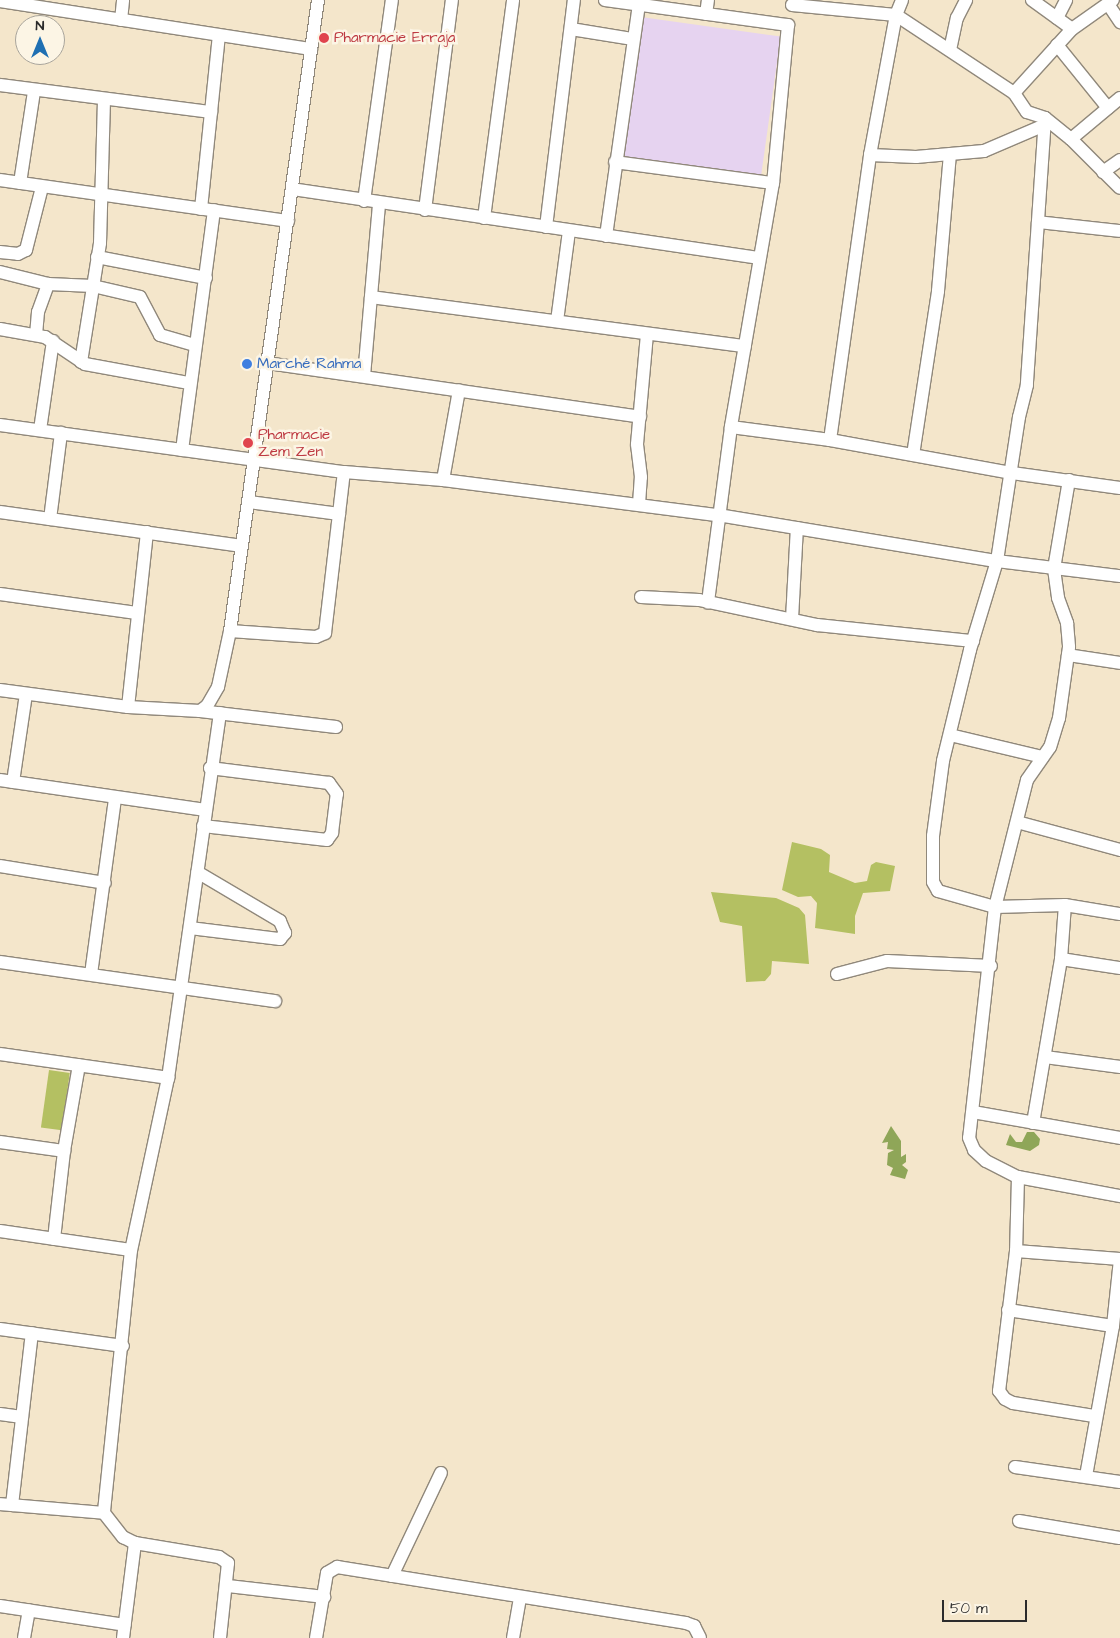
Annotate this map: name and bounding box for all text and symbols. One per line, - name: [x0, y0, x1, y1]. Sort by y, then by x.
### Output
- north arrow: [15, 15, 65, 65]
- text: N: [36, 16, 44, 36]
- place label: Pharmacie Erraja: [334, 29, 455, 47]
- marker: Pharmacie Erraja: [318, 32, 330, 44]
- place label: Marché Rahma: [257, 355, 361, 373]
- marker: Marché Rahma: [241, 358, 253, 370]
- place label: Pharmacie Zem Zen: [258, 425, 330, 460]
- marker: Pharmacie Zem Zen: [242, 437, 254, 449]
- scale bar: [945, 1590, 1030, 1622]
- text: 50 m: [950, 1598, 988, 1619]

